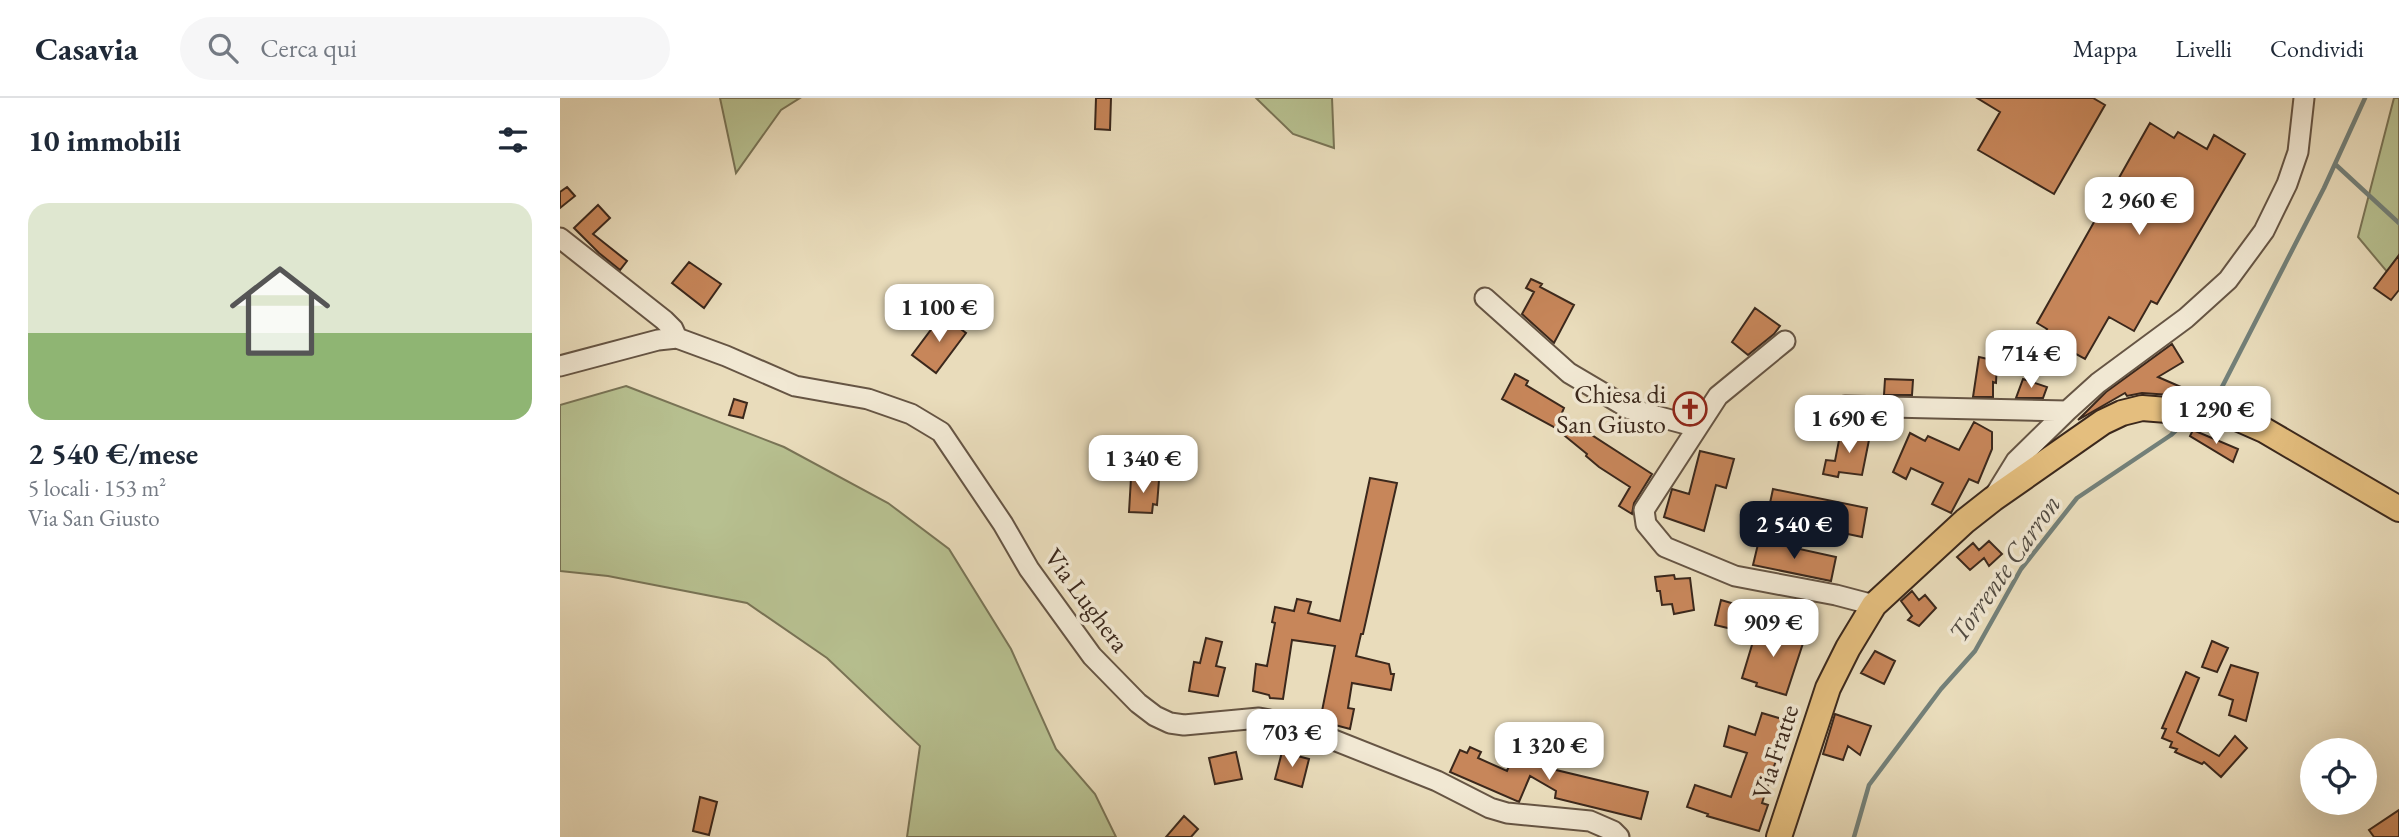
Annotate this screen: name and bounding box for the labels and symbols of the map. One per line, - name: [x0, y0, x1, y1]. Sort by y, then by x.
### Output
- pin: 2 960 €: [2074, 178, 2204, 237]
- pin: 1 100 €: [874, 285, 1004, 344]
- pin: 714 €: [1982, 330, 2080, 390]
- place label: Chiesa di San Giusto: [1556, 377, 1666, 441]
- pin: 1 290 €: [2151, 386, 2281, 446]
- church icon: Chiesa di San Giusto: [1671, 390, 1709, 428]
- pin: 1 690 €: [1784, 396, 1914, 455]
- pin: 1 340 €: [1078, 436, 1208, 495]
- water label: Torrente Carron: [1940, 487, 2068, 649]
- pin: 2 540 €: [1729, 502, 1859, 561]
- street label: Via Lughera: [1037, 541, 1138, 659]
- pin: 909 €: [1724, 600, 1822, 659]
- street label: Via Fratte: [1744, 700, 1806, 804]
- pin: 703 €: [1243, 710, 1341, 769]
- pin: 1 320 €: [1484, 722, 1614, 782]

